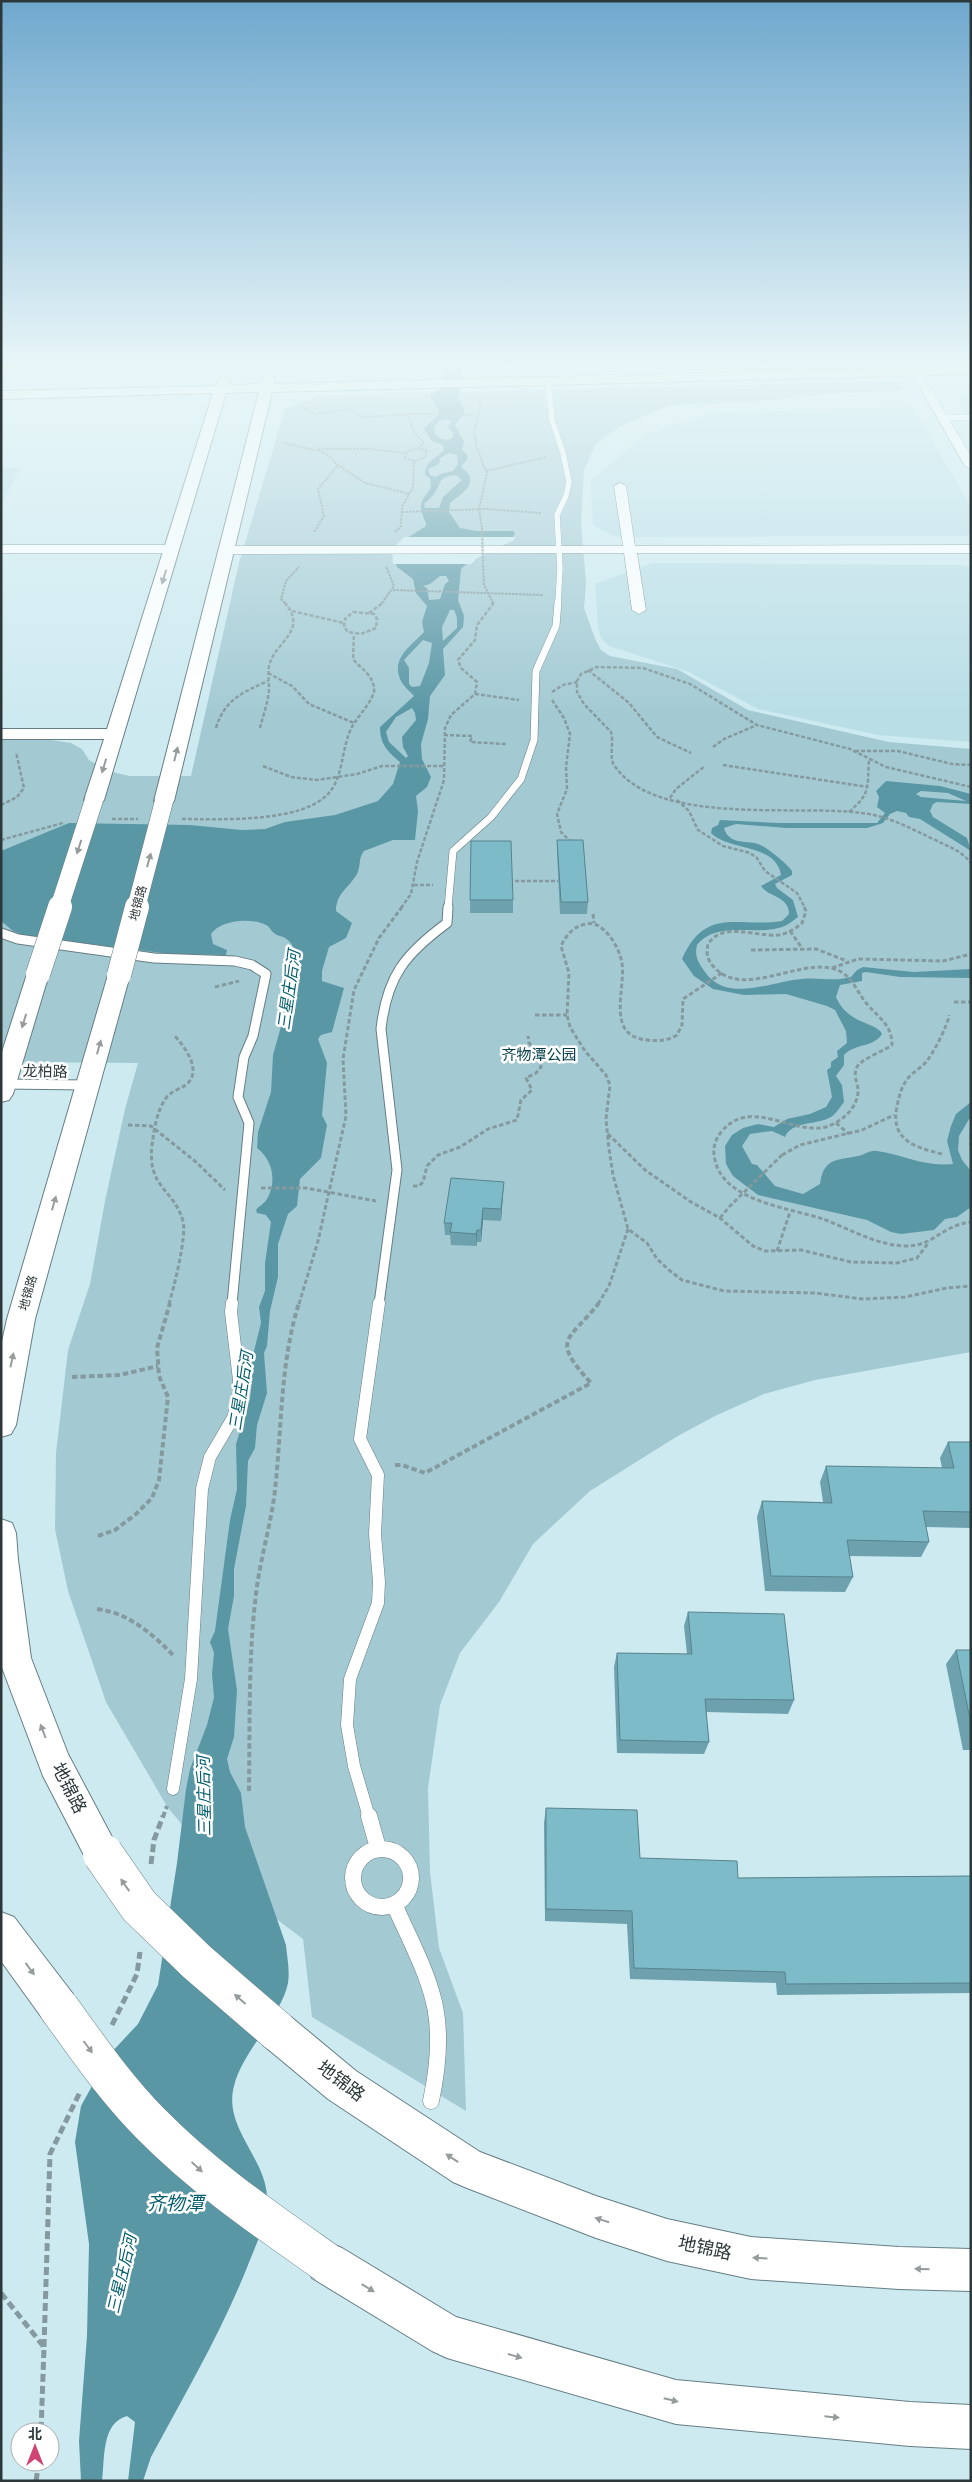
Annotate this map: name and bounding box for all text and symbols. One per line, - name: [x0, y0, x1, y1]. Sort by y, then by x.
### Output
- one-way arrow: [159, 570, 167, 585]
- one-way arrow: [172, 747, 180, 762]
- one-way arrow: [100, 758, 108, 773]
- one-way arrow: [74, 840, 82, 855]
- one-way arrow: [145, 852, 153, 868]
- street label: 地锦路: [127, 884, 149, 922]
- water label: 三星庄后河: [275, 946, 303, 1031]
- one-way arrow: [19, 1014, 27, 1029]
- one-way arrow: [95, 1039, 103, 1054]
- park label: 齐物潭公园: [501, 1046, 577, 1063]
- street label: 龙柏路: [22, 1062, 68, 1080]
- one-way arrow: [50, 1196, 58, 1211]
- street label: 地锦路: [16, 1274, 40, 1312]
- water label: 三星庄后河: [226, 1347, 256, 1432]
- one-way arrow: [8, 1352, 16, 1368]
- one-way arrow: [39, 1724, 46, 1739]
- water label: 三星庄后河: [195, 1753, 213, 1836]
- street label: 地锦路: [48, 1759, 90, 1817]
- one-way arrow: [120, 1878, 130, 1892]
- one-way arrow: [25, 1962, 35, 1976]
- one-way arrow: [234, 1993, 246, 2005]
- one-way arrow: [83, 2040, 93, 2054]
- street label: 地锦路: [313, 2057, 369, 2105]
- one-way arrow: [446, 2153, 459, 2163]
- one-way arrow: [191, 2161, 203, 2173]
- water label: 齐物潭: [146, 2193, 206, 2214]
- one-way arrow: [595, 2215, 610, 2223]
- water label: 三星庄后河: [105, 2230, 140, 2315]
- street label: 地锦路: [677, 2233, 733, 2263]
- one-way arrow: [752, 2254, 768, 2262]
- one-way arrow: [914, 2265, 930, 2273]
- one-way arrow: [362, 2284, 375, 2293]
- one-way arrow: [507, 2352, 522, 2360]
- one-way arrow: [663, 2396, 678, 2404]
- one-way arrow: [825, 2413, 841, 2421]
- north arrow: [10, 2422, 60, 2472]
- text: 北: [28, 2426, 42, 2442]

